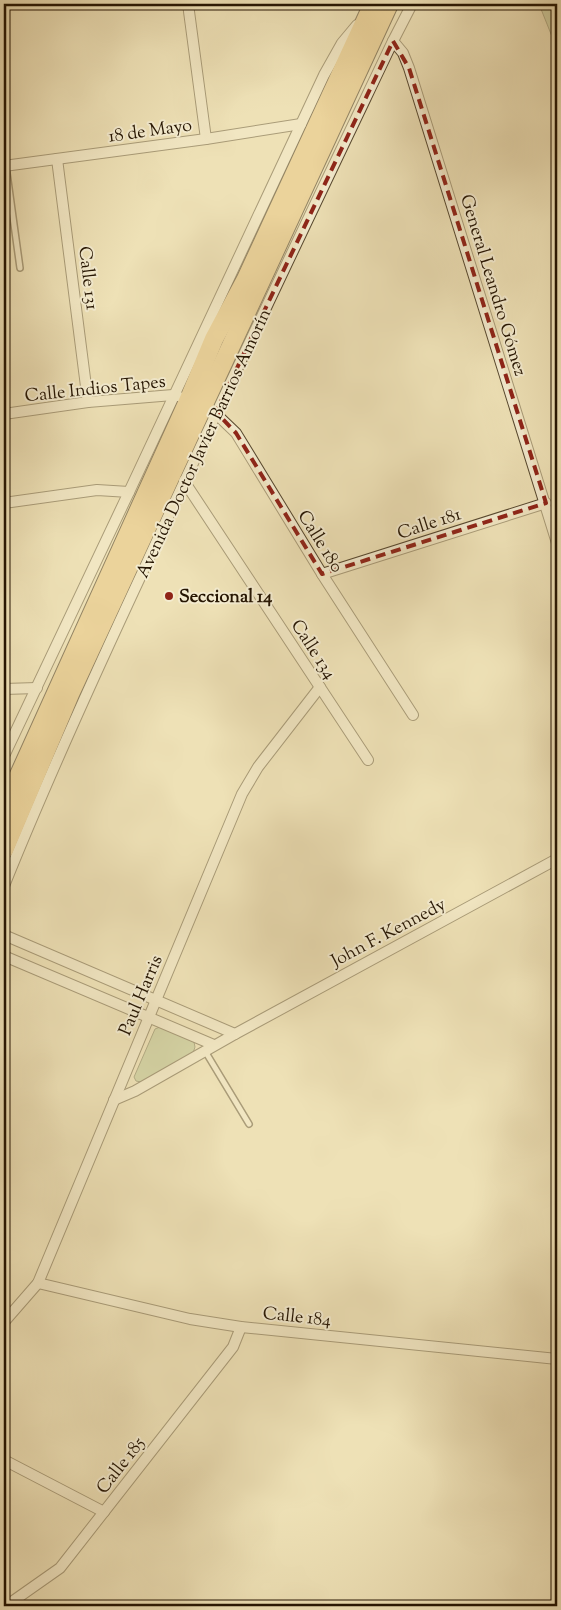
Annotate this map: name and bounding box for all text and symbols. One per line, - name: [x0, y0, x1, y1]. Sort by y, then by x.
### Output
- street label: 18 de Mayo: [107, 113, 194, 151]
- street label: General Leandro Gómez: [452, 192, 532, 380]
- street label: Calle 131: [70, 245, 104, 312]
- street label: Avenida Doctor Javier Barrios Amorín: [131, 305, 279, 583]
- street label: Calle Indios Tapes: [23, 370, 167, 410]
- street label: Calle 181: [394, 502, 465, 547]
- street label: Calle 180: [290, 506, 349, 578]
- place label: Seccional 14: [179, 585, 272, 611]
- marker: Seccional 14: [163, 590, 175, 602]
- street label: Calle 134: [283, 615, 342, 685]
- street label: John F. Kennedy: [326, 893, 451, 975]
- street label: Paul Harris: [113, 952, 170, 1040]
- street label: Calle 184: [261, 1301, 332, 1335]
- street label: Calle 185: [91, 1432, 152, 1500]

